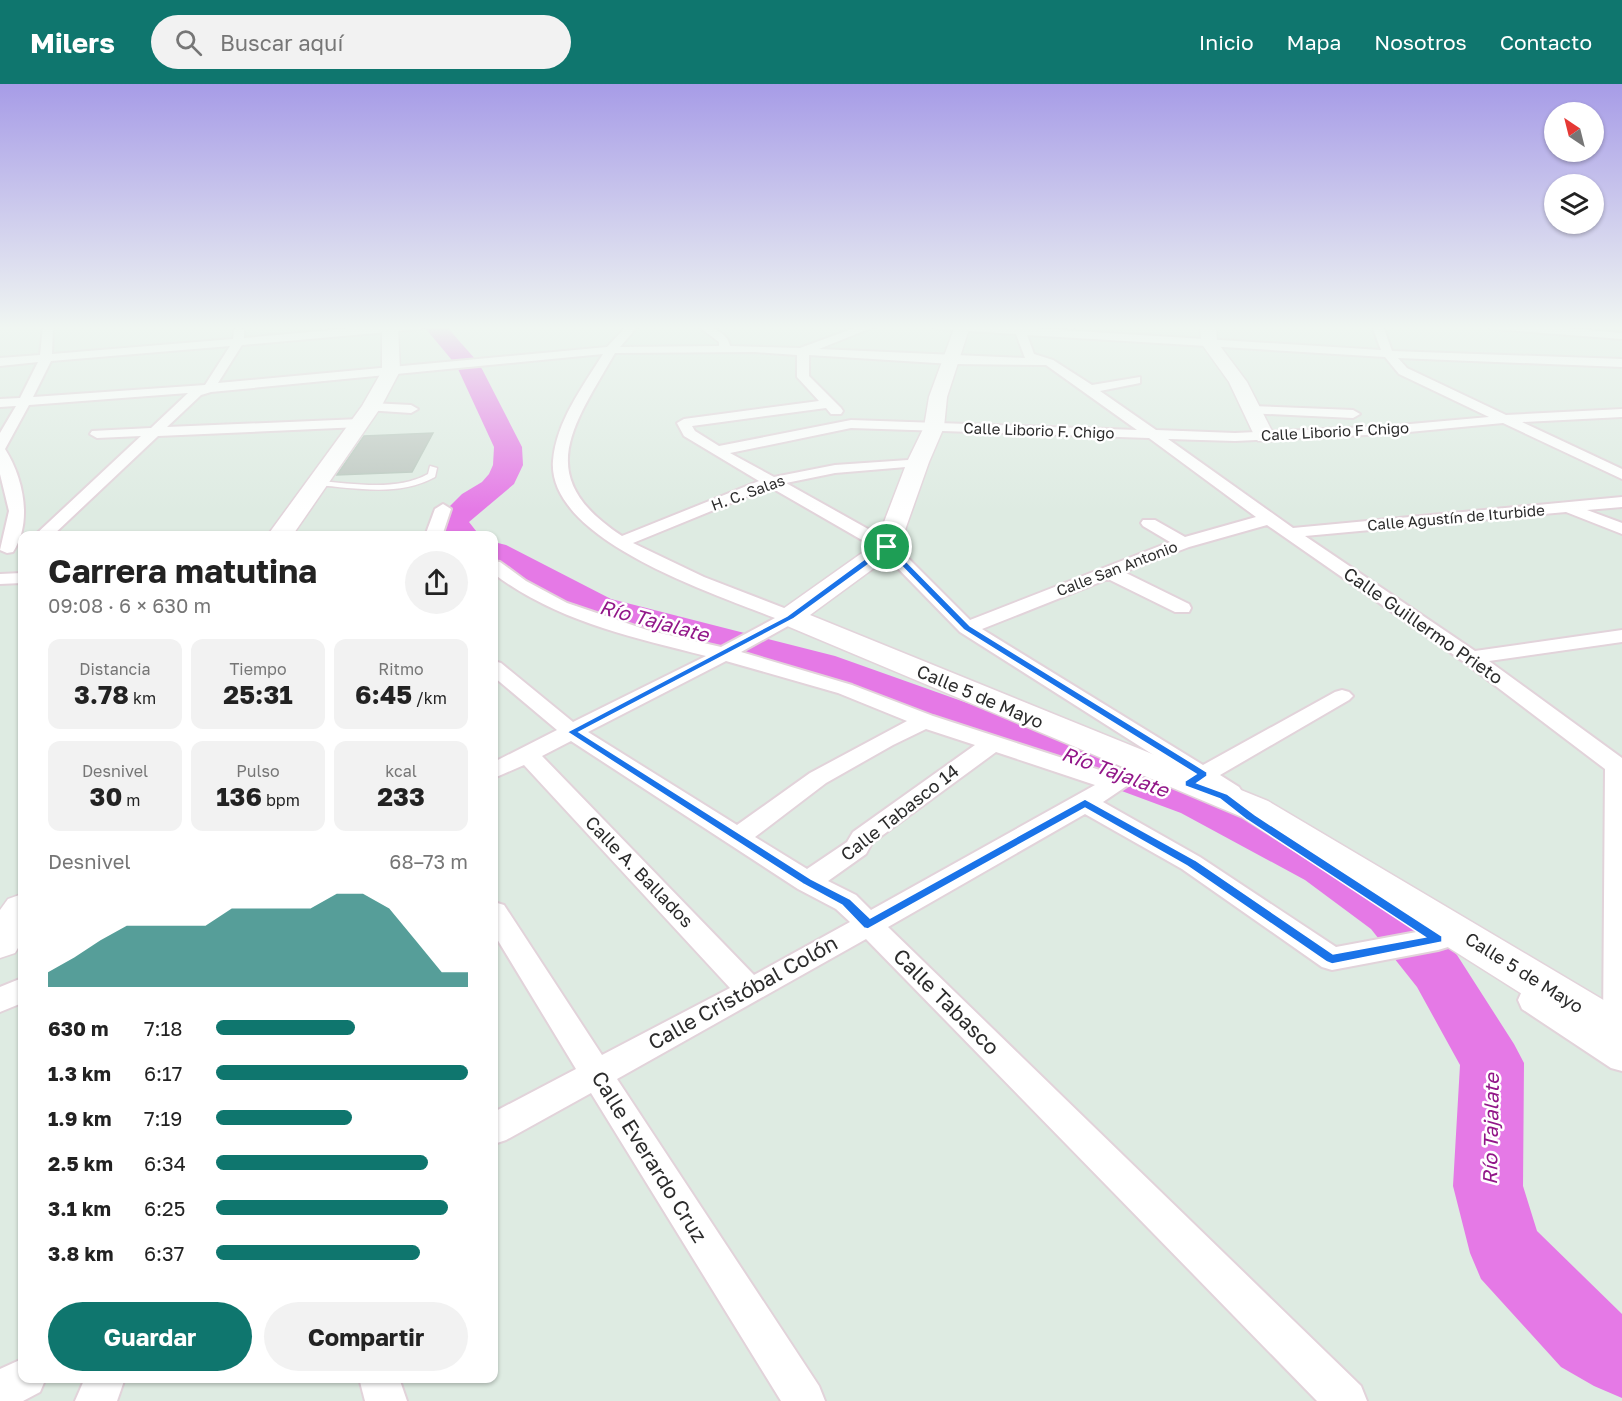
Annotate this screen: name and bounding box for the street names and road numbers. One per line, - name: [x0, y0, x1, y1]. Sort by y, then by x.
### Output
- street label: Calle Liborio F. Chigo: [963, 418, 1115, 442]
- street label: Calle Liborio F Chigo: [1260, 418, 1409, 444]
- street label: H. C. Salas: [708, 470, 787, 514]
- street label: Calle Agustín de Iturbide: [1366, 500, 1546, 534]
- street label: Calle San Antonio: [1054, 537, 1180, 599]
- street label: Calle Guillermo Prieto: [1340, 562, 1507, 688]
- street label: Calle 5 de Mayo: [914, 659, 1047, 733]
- street label: Calle Tabasco 14: [836, 759, 963, 865]
- street label: Calle A. Ballados: [581, 811, 698, 932]
- street label: Calle 5 de Mayo: [1461, 927, 1588, 1017]
- street label: Calle Cristóbal Colón: [643, 929, 842, 1055]
- street label: Calle Tabasco: [888, 943, 1005, 1060]
- street label: Calle Everardo Cruz: [587, 1066, 713, 1247]

